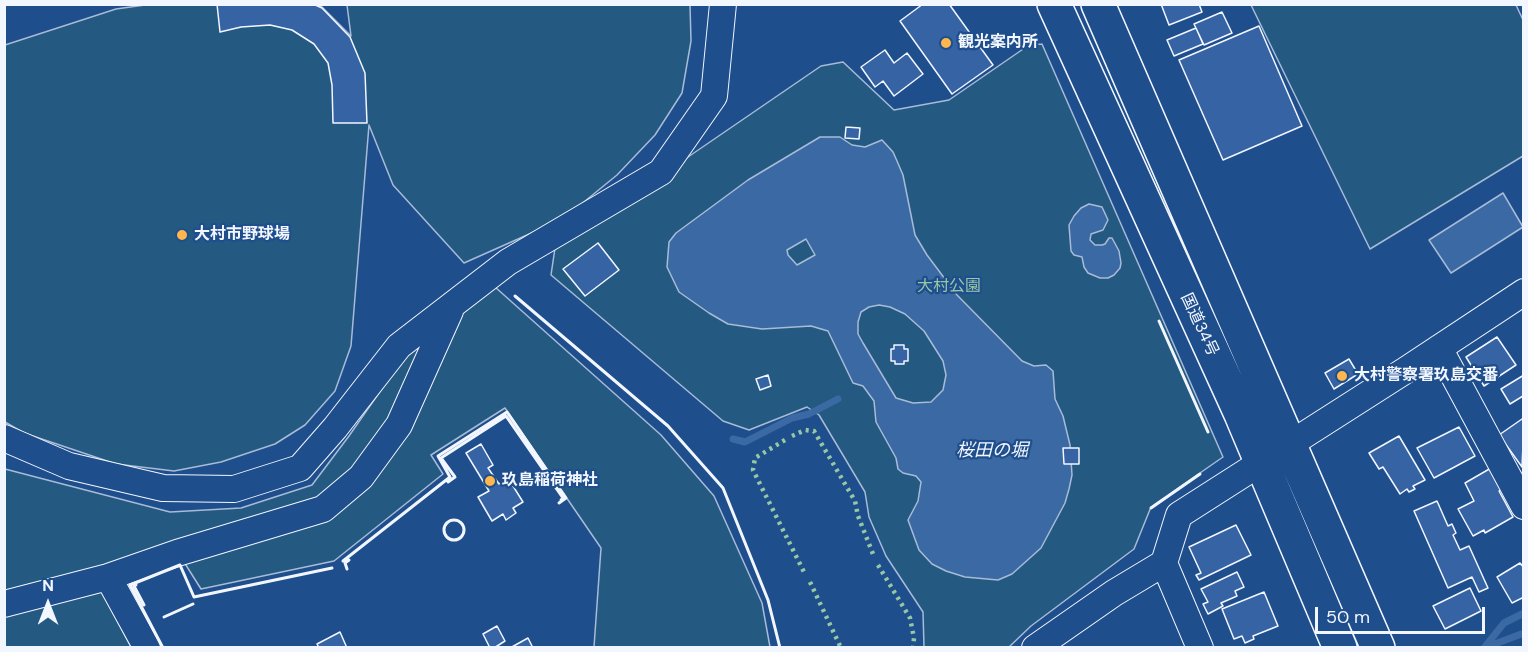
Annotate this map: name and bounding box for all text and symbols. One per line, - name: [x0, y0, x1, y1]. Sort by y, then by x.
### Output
- place label: 観光案内所: [958, 33, 1038, 53]
- marker: 観光案内所: [939, 36, 953, 50]
- place label: 大村市野球場: [194, 225, 290, 245]
- marker: 大村市野球場: [175, 228, 189, 242]
- park label: 大村公園: [917, 277, 981, 297]
- street label: 国道34号: [1176, 291, 1222, 359]
- place label: 大村警察署玖島交番: [1354, 366, 1498, 386]
- marker: 大村警察署玖島交番: [1335, 369, 1349, 383]
- water label: 桜田の堀: [956, 440, 1028, 462]
- place label: 玖島稲荷神社: [502, 471, 598, 491]
- marker: 玖島稲荷神社: [483, 474, 497, 488]
- north arrow: [18, 574, 78, 634]
- text: N: [42, 575, 54, 596]
- scale bar: [1318, 595, 1488, 633]
- text: 50 m: [1326, 605, 1370, 629]

